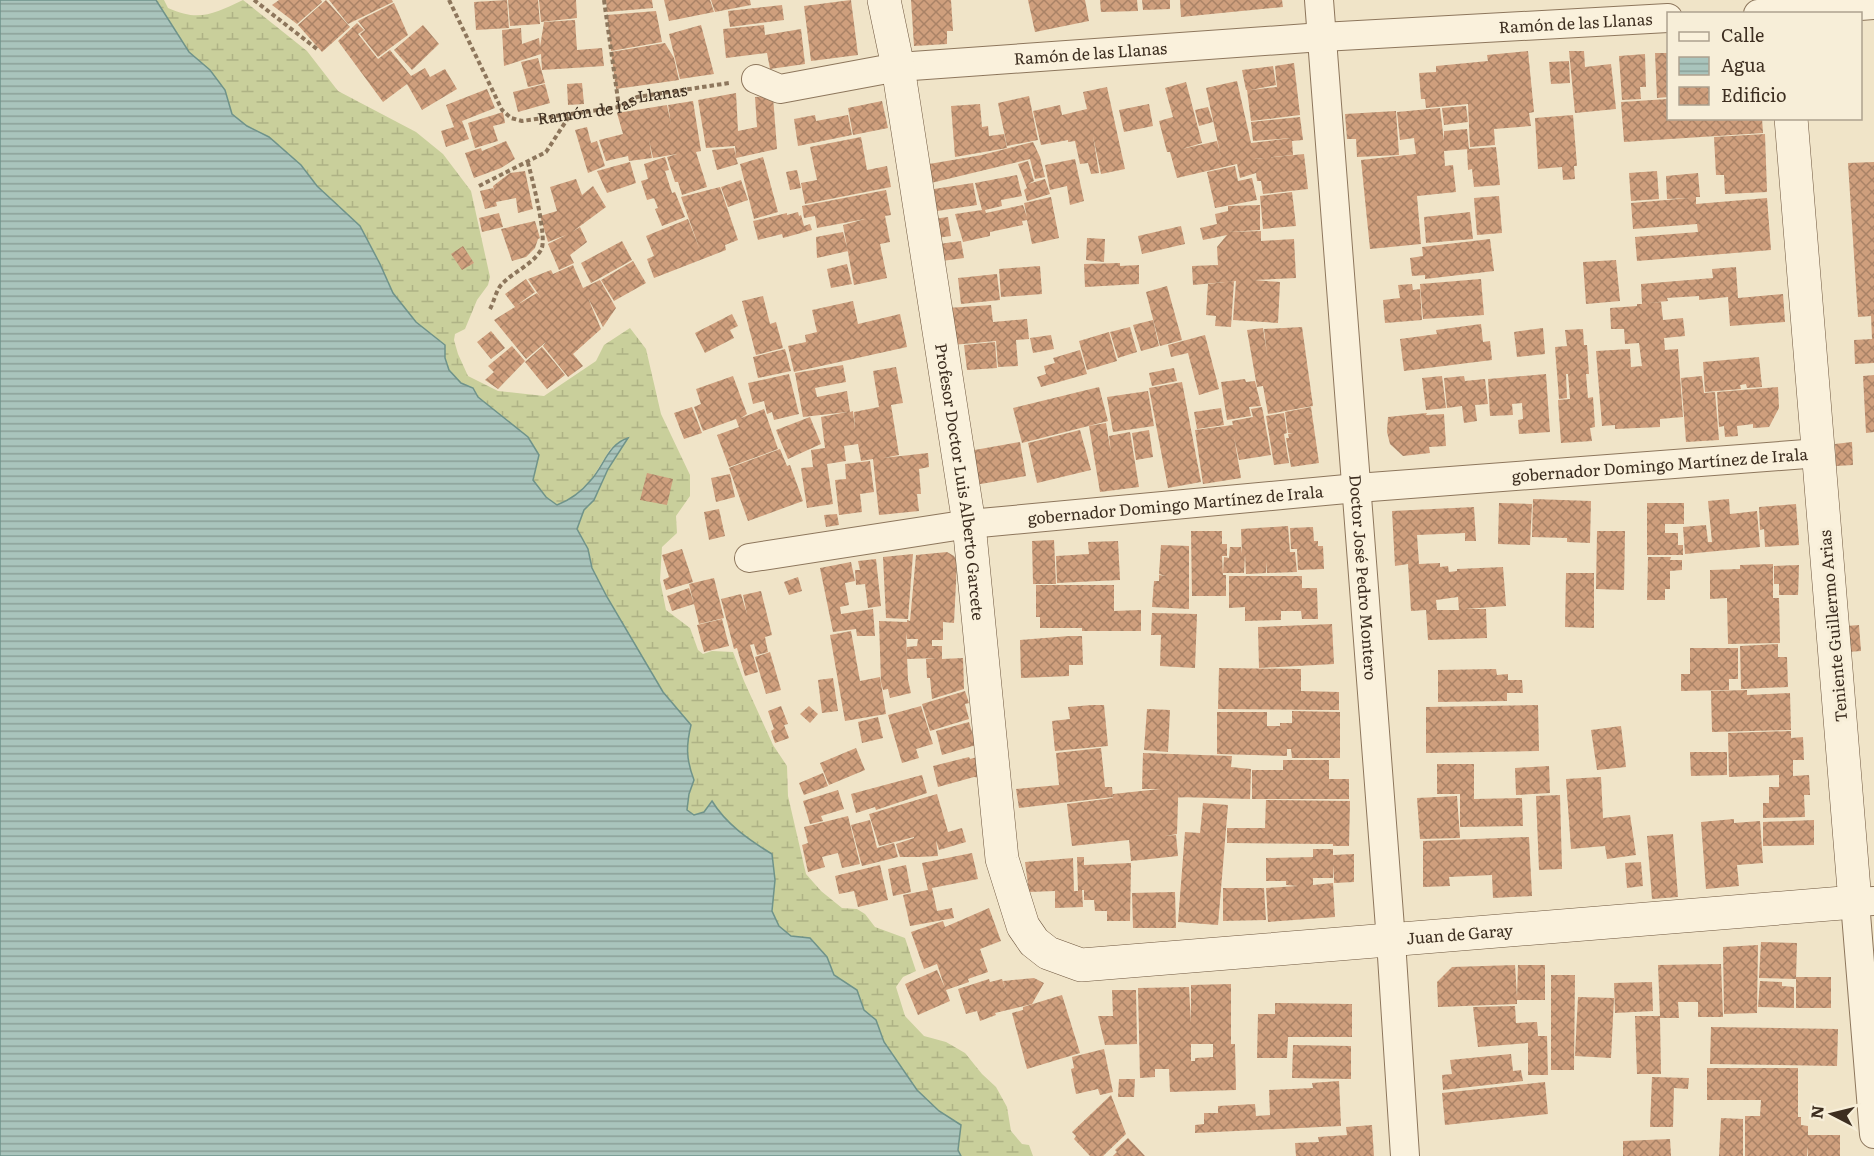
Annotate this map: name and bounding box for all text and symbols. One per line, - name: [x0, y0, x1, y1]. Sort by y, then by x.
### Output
- street label: Ramón de las Llanas: [1498, 6, 1653, 38]
- legend: [1667, 12, 1862, 120]
- text: Calle: [1721, 21, 1764, 48]
- street label: Ramón de las Llanas: [1013, 35, 1168, 70]
- text: Agua: [1721, 51, 1766, 78]
- street label: Ramón de las Llanas: [536, 77, 689, 130]
- text: Edificio: [1721, 81, 1787, 108]
- street label: Profesor Doctor Luis Alberto Garcete: [930, 341, 991, 622]
- street label: gobernador Domingo Martínez de Irala: [1511, 441, 1809, 487]
- street label: Doctor José Pedro Montero: [1344, 473, 1384, 681]
- street label: gobernador Domingo Martínez de Irala: [1026, 478, 1325, 530]
- street label: Teniente Guillermo Arias: [1812, 529, 1852, 723]
- street label: Juan de Garay: [1405, 917, 1515, 949]
- north arrow: [1802, 1084, 1862, 1144]
- text: N: [1803, 1104, 1829, 1120]

